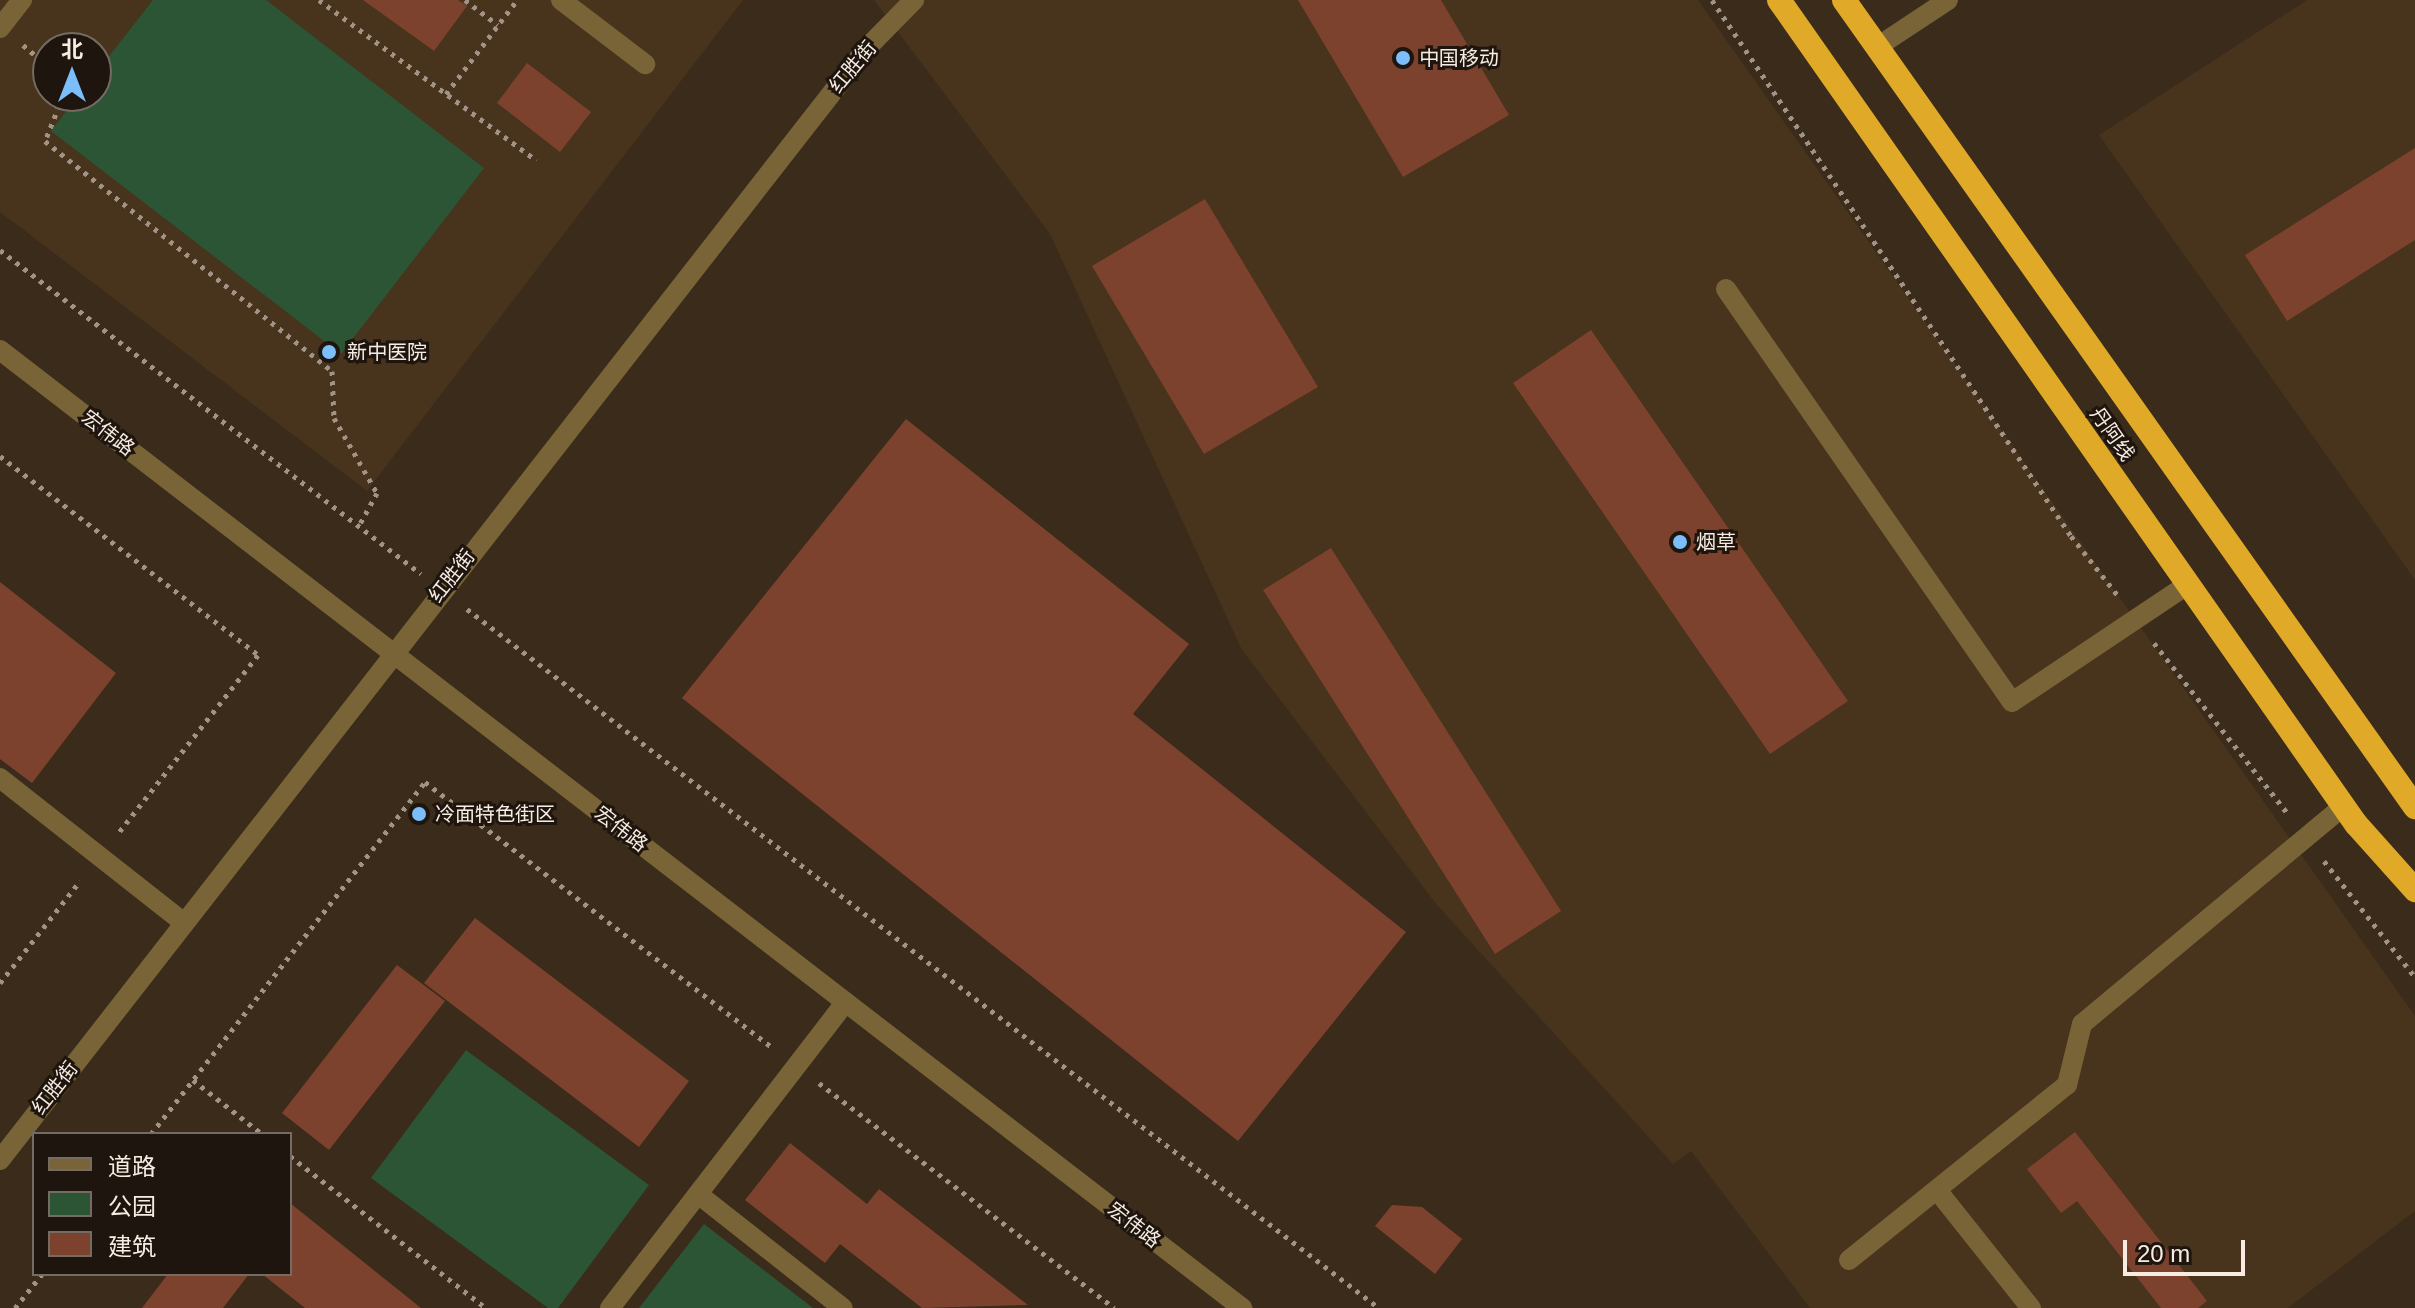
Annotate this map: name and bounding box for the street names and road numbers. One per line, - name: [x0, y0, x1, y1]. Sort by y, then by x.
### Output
- street label: 红胜街: [825, 36, 881, 98]
- street label: 丹阿线: [2085, 403, 2139, 465]
- street label: 宏伟路: [77, 405, 139, 461]
- street label: 红胜街: [424, 545, 480, 607]
- street label: 宏伟路: [590, 801, 652, 857]
- street label: 红胜街: [27, 1057, 83, 1119]
- street label: 宏伟路: [1103, 1197, 1165, 1253]

